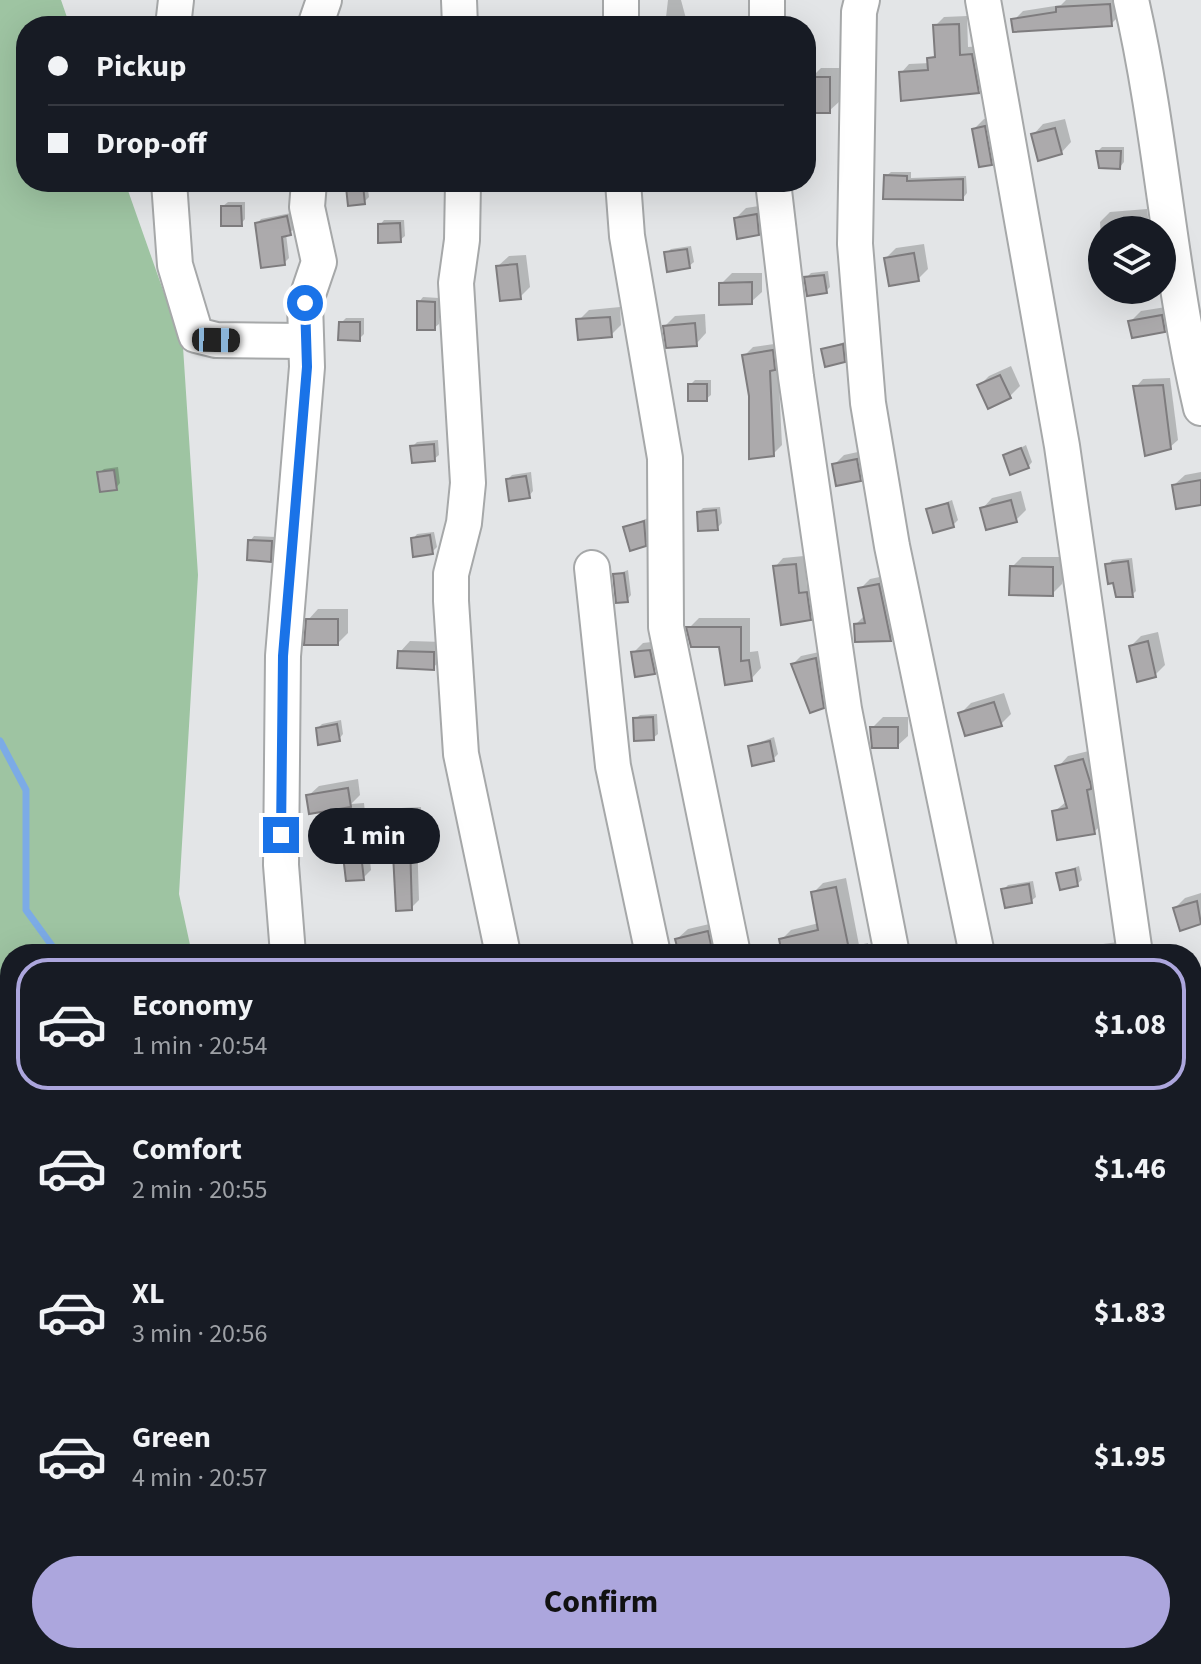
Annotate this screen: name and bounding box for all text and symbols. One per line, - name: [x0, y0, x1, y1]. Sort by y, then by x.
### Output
- text: Pickup: [96, 45, 186, 88]
- text: Drop-off: [96, 122, 207, 165]
- map controls: [1088, 216, 1176, 304]
- button: layers: [1088, 216, 1176, 304]
- route start: [287, 285, 323, 321]
- car: [192, 328, 240, 352]
- callout: 1 min: [309, 807, 441, 863]
- route end: [263, 817, 299, 853]
- text: 1 min: [342, 817, 406, 854]
- text: Economy: [132, 984, 253, 1027]
- icon: car: [36, 988, 108, 1060]
- text: $1.08: [1094, 1003, 1166, 1046]
- text: 1 min · 20:54: [132, 1027, 267, 1064]
- text: Comfort: [132, 1128, 242, 1171]
- icon: car: [36, 1132, 108, 1204]
- text: $1.46: [1094, 1147, 1166, 1190]
- text: 2 min · 20:55: [132, 1171, 267, 1208]
- text: XL: [132, 1272, 165, 1315]
- icon: car: [36, 1276, 108, 1348]
- text: $1.83: [1094, 1291, 1166, 1334]
- text: 3 min · 20:56: [132, 1315, 267, 1352]
- text: Green: [132, 1416, 211, 1459]
- icon: car: [36, 1420, 108, 1492]
- text: $1.95: [1094, 1435, 1166, 1478]
- text: 4 min · 20:57: [132, 1459, 267, 1496]
- button: Confirm: [32, 1556, 1170, 1648]

